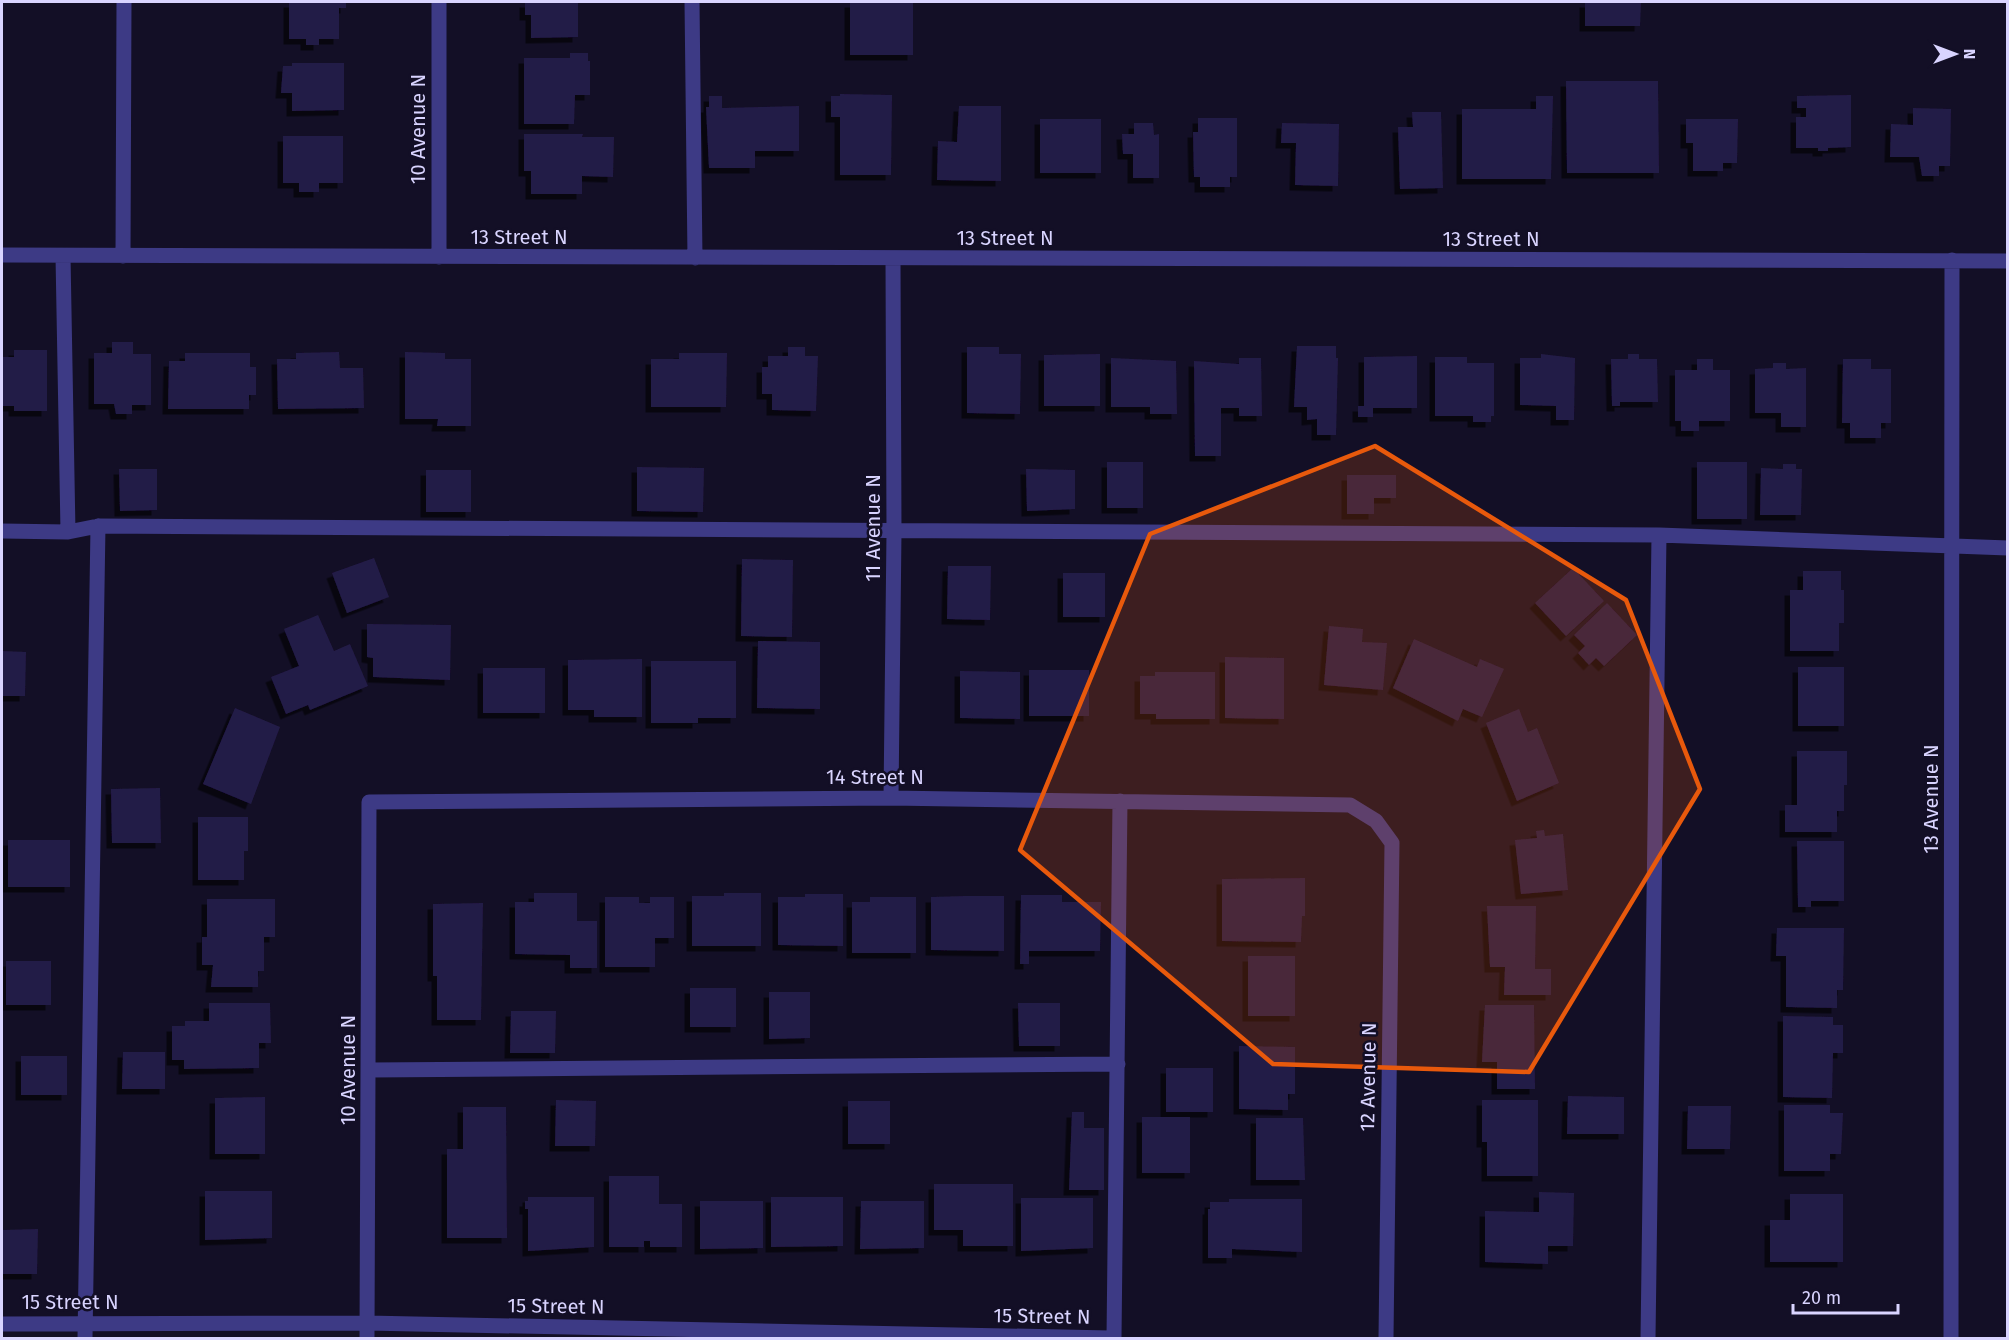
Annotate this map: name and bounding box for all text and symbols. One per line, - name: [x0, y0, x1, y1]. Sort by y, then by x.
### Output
- north arrow: [1925, 24, 1985, 84]
- text: N: [1960, 49, 1979, 59]
- street label: 10 Avenue N: [406, 74, 430, 184]
- street label: 13 Street N: [470, 225, 568, 249]
- street label: 13 Street N: [956, 226, 1054, 250]
- street label: 13 Street N: [1442, 227, 1540, 251]
- street label: 11 Avenue N: [861, 474, 885, 582]
- street label: 13 Avenue N: [1919, 744, 1943, 854]
- street label: 14 Street N: [826, 765, 924, 789]
- street label: 10 Avenue N: [336, 1015, 360, 1125]
- street label: 12 Avenue N: [1355, 1022, 1381, 1132]
- scale bar: [1793, 1277, 1898, 1315]
- text: 20 m: [1802, 1287, 1841, 1309]
- street label: 15 Street N: [21, 1290, 119, 1314]
- street label: 15 Street N: [507, 1293, 605, 1319]
- street label: 15 Street N: [993, 1303, 1091, 1329]

